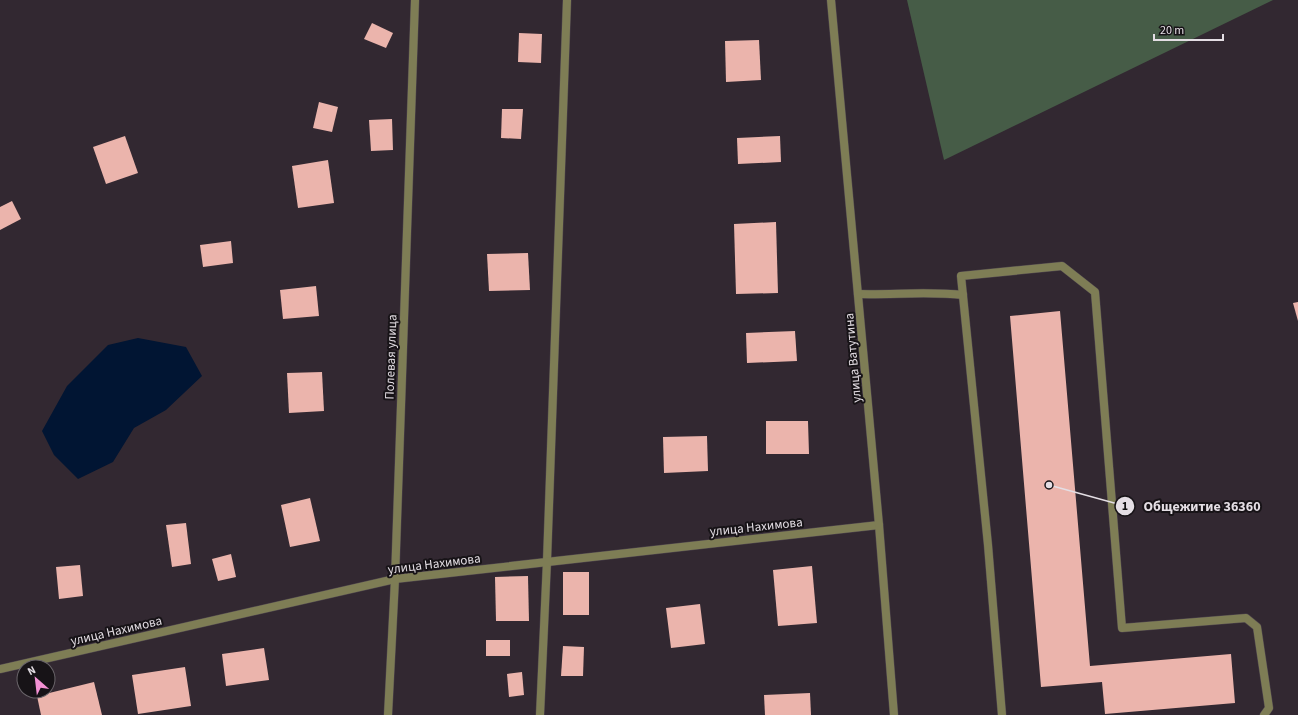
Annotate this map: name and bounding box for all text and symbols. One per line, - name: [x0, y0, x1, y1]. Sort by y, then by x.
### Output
- scale bar: [1154, 16, 1223, 42]
- text: 20 m: [1160, 22, 1184, 39]
- street label: улица Ватутина: [840, 312, 866, 403]
- street label: Полевая улица: [381, 314, 401, 400]
- callout: Общежитие 36360: [1115, 493, 1268, 519]
- text: Общежитие 36360: [1143, 497, 1261, 517]
- text: 1: [1122, 498, 1128, 515]
- street label: улица Нахимова: [709, 513, 803, 541]
- street label: улица Нахимова: [387, 549, 482, 579]
- street label: улица Нахимова: [69, 612, 164, 650]
- north arrow: [16, 659, 56, 699]
- text: N: [25, 662, 38, 679]

